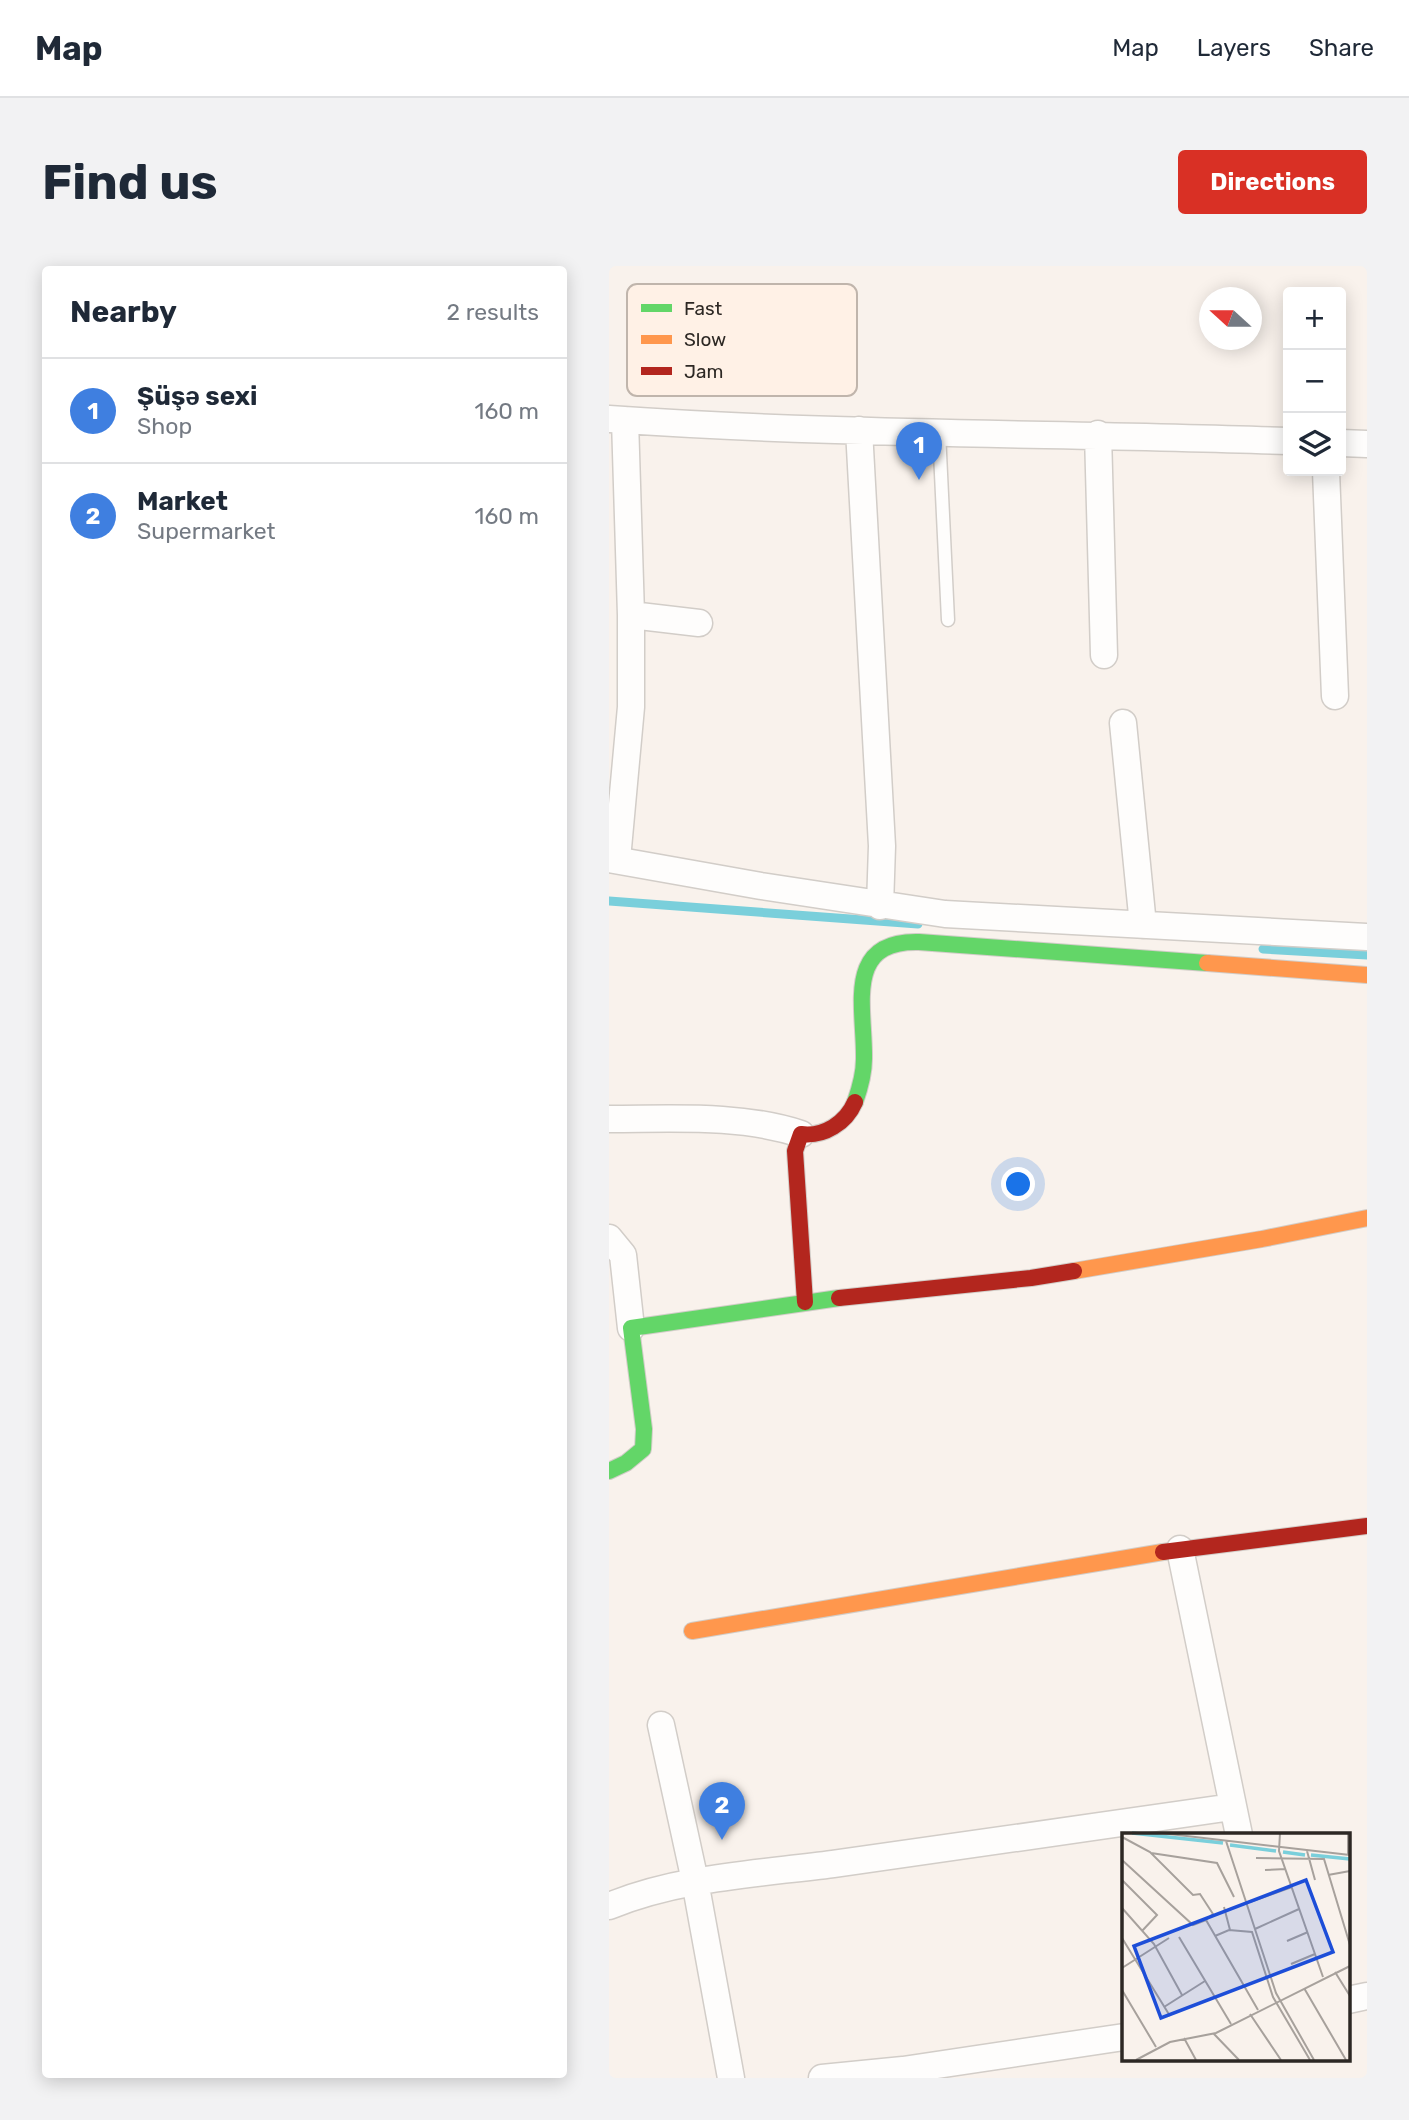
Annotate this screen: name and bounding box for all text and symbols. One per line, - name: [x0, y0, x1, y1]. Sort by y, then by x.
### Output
- text: Map: [35, 29, 103, 68]
- text: Map: [1112, 34, 1159, 62]
- text: Layers: [1197, 34, 1271, 62]
- text: Share: [1309, 34, 1374, 62]
- button: Directions: [1178, 150, 1367, 214]
- text: Find us: [42, 153, 218, 211]
- legend: [627, 284, 857, 396]
- north arrow: [1199, 287, 1262, 350]
- map controls: [1283, 287, 1346, 476]
- button: +: [1283, 287, 1346, 350]
- text: Nearby: [70, 294, 177, 330]
- text: Fast: [684, 297, 723, 320]
- text: 2 results: [447, 298, 539, 326]
- text: Slow: [684, 328, 726, 351]
- button: −: [1283, 350, 1346, 413]
- text: Jam: [684, 360, 723, 383]
- text: Şüşə sexi: [137, 381, 257, 412]
- text: 1: [87, 397, 99, 425]
- text: 160 m: [475, 397, 539, 425]
- text: Shop: [137, 412, 192, 440]
- button: layers: [1283, 413, 1346, 476]
- pin: 1: [896, 422, 942, 480]
- text: Market: [137, 486, 228, 517]
- text: 2: [86, 502, 100, 530]
- text: 160 m: [475, 502, 539, 530]
- text: Supermarket: [137, 517, 275, 545]
- your location: [1001, 1167, 1035, 1201]
- pin: 2: [699, 1782, 745, 1840]
- inset map: [1122, 1833, 1349, 2060]

